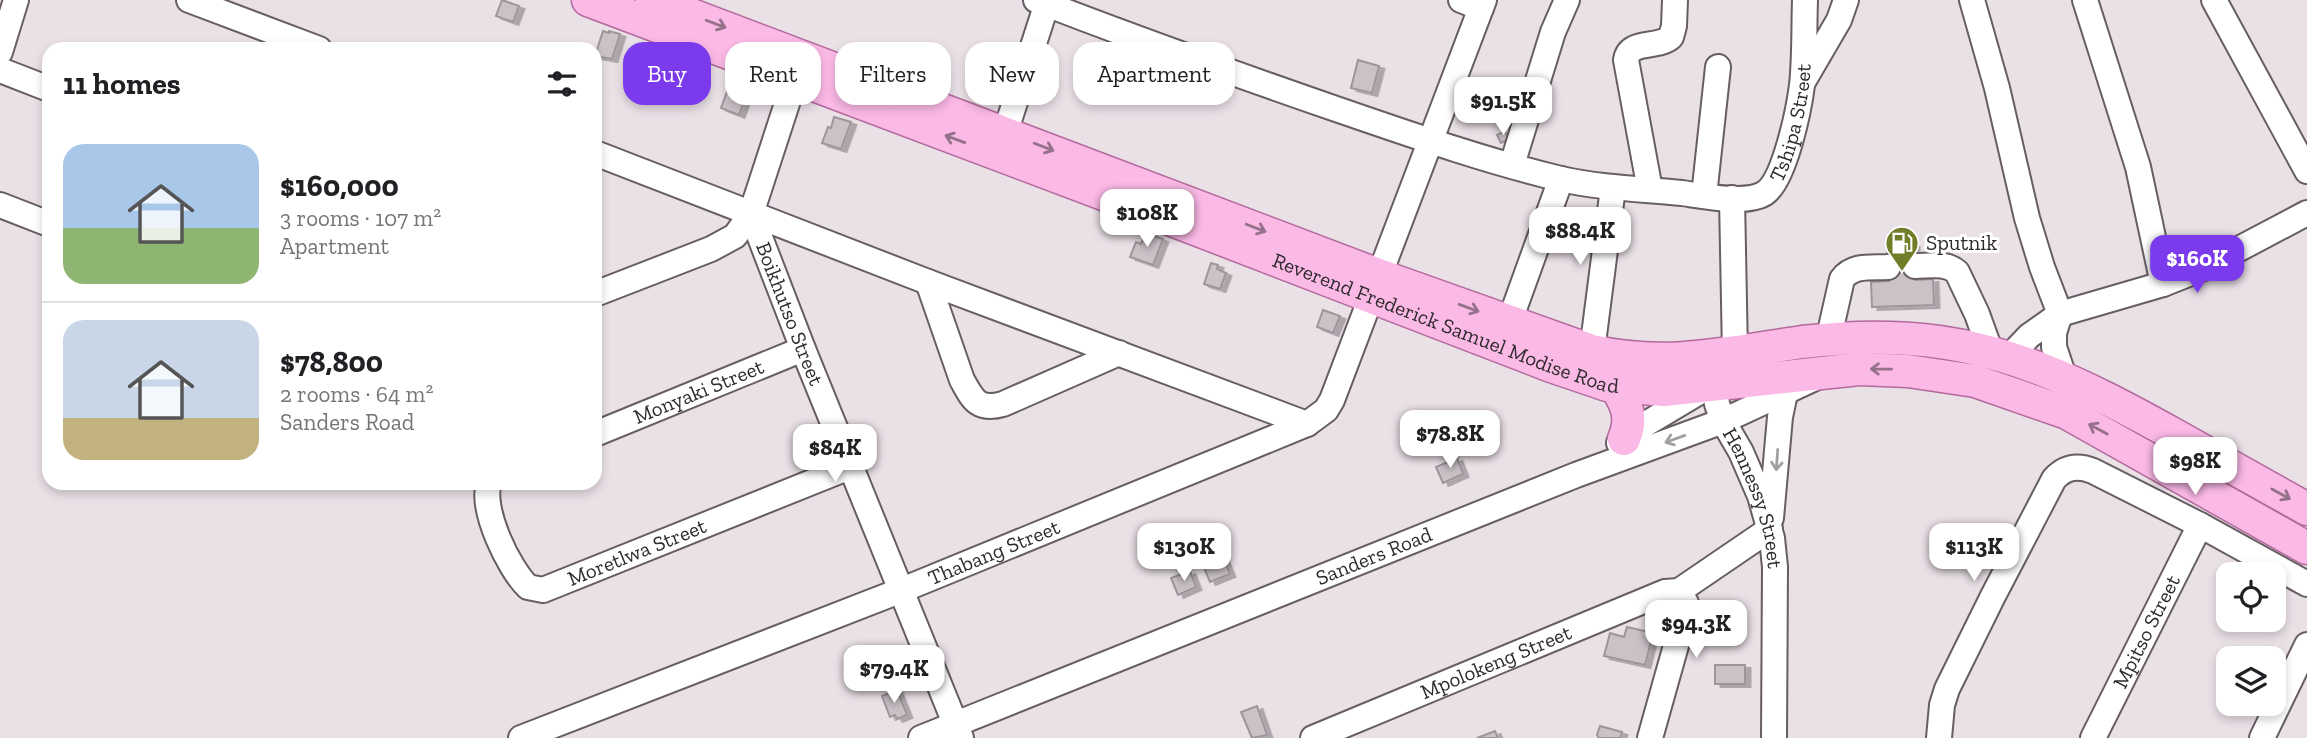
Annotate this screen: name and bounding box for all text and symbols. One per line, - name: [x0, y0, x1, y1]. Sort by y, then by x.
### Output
- one-way arrow: [705, 18, 727, 31]
- chip: Buy: [623, 42, 711, 105]
- chip: Rent: [725, 42, 821, 105]
- chip: Filters: [835, 42, 951, 105]
- chip: New: [965, 42, 1059, 105]
- chip: Apartment: [1073, 42, 1235, 105]
- street label: Tshipa Street: [1764, 63, 1816, 186]
- icon: filters: [543, 65, 581, 103]
- text: 11 homes: [63, 66, 181, 102]
- pin: $91.5K: [1446, 78, 1560, 137]
- text: $91.5K: [1470, 86, 1536, 114]
- one-way arrow: [945, 132, 967, 144]
- one-way arrow: [1032, 142, 1054, 154]
- text: $160,000: [280, 168, 399, 204]
- icon: home: [119, 172, 203, 256]
- pin: $108K: [1098, 190, 1196, 249]
- text: $108K: [1116, 198, 1178, 226]
- text: 3 rooms · 107 m²: [280, 204, 441, 232]
- pin: $88.4K: [1523, 208, 1637, 267]
- text: $88.4K: [1545, 216, 1615, 244]
- one-way arrow: [1245, 223, 1267, 235]
- fuel station icon: Sputnik: [1883, 224, 1921, 273]
- place label: Sputnik: [1926, 230, 1997, 255]
- text: Apartment: [280, 232, 389, 260]
- pin: $160K: [2148, 236, 2246, 295]
- street label: Boikhutso Street: [751, 238, 830, 389]
- text: $160K: [2166, 244, 2228, 272]
- street label: Reverend Frederick Samuel Modise Road: [1269, 247, 1620, 398]
- one-way arrow: [1458, 303, 1480, 316]
- text: $78,800: [280, 344, 383, 380]
- icon: home: [119, 348, 203, 432]
- street label: Monyaki Street: [630, 353, 767, 429]
- one-way arrow: [1870, 363, 1893, 376]
- text: 2 rooms · 64 m²: [280, 380, 433, 408]
- text: Sanders Road: [280, 408, 414, 436]
- pin: $78.8K: [1393, 410, 1507, 470]
- text: $78.8K: [1416, 419, 1484, 447]
- one-way arrow: [2089, 422, 2109, 436]
- street label: Hennessy Street: [1718, 423, 1788, 570]
- pin: $84K: [794, 424, 876, 484]
- text: $84K: [809, 433, 861, 461]
- one-way arrow: [1664, 433, 1686, 446]
- pin: $98K: [2154, 438, 2236, 497]
- text: $98K: [2169, 446, 2221, 474]
- one-way arrow: [1770, 448, 1783, 471]
- one-way arrow: [2271, 487, 2291, 501]
- street label: Moretlwa Street: [564, 513, 710, 591]
- street label: Thabang Street: [924, 514, 1063, 590]
- street label: Sanders Road: [1312, 521, 1436, 590]
- pin: $130K: [1135, 524, 1233, 583]
- pin: $113K: [1925, 524, 2023, 583]
- text: $130K: [1153, 532, 1215, 560]
- text: $113K: [1945, 532, 2003, 560]
- map controls: [2216, 562, 2286, 716]
- button: locate: [2216, 562, 2286, 632]
- street label: Mpitso Street: [2107, 570, 2185, 692]
- pin: $94.3K: [1639, 600, 1753, 660]
- text: $94.3K: [1661, 609, 1731, 637]
- street label: Mpolokeng Street: [1417, 619, 1575, 704]
- pin: $79.4K: [837, 646, 951, 705]
- button: layers: [2216, 646, 2286, 716]
- text: $79.4K: [860, 654, 928, 682]

